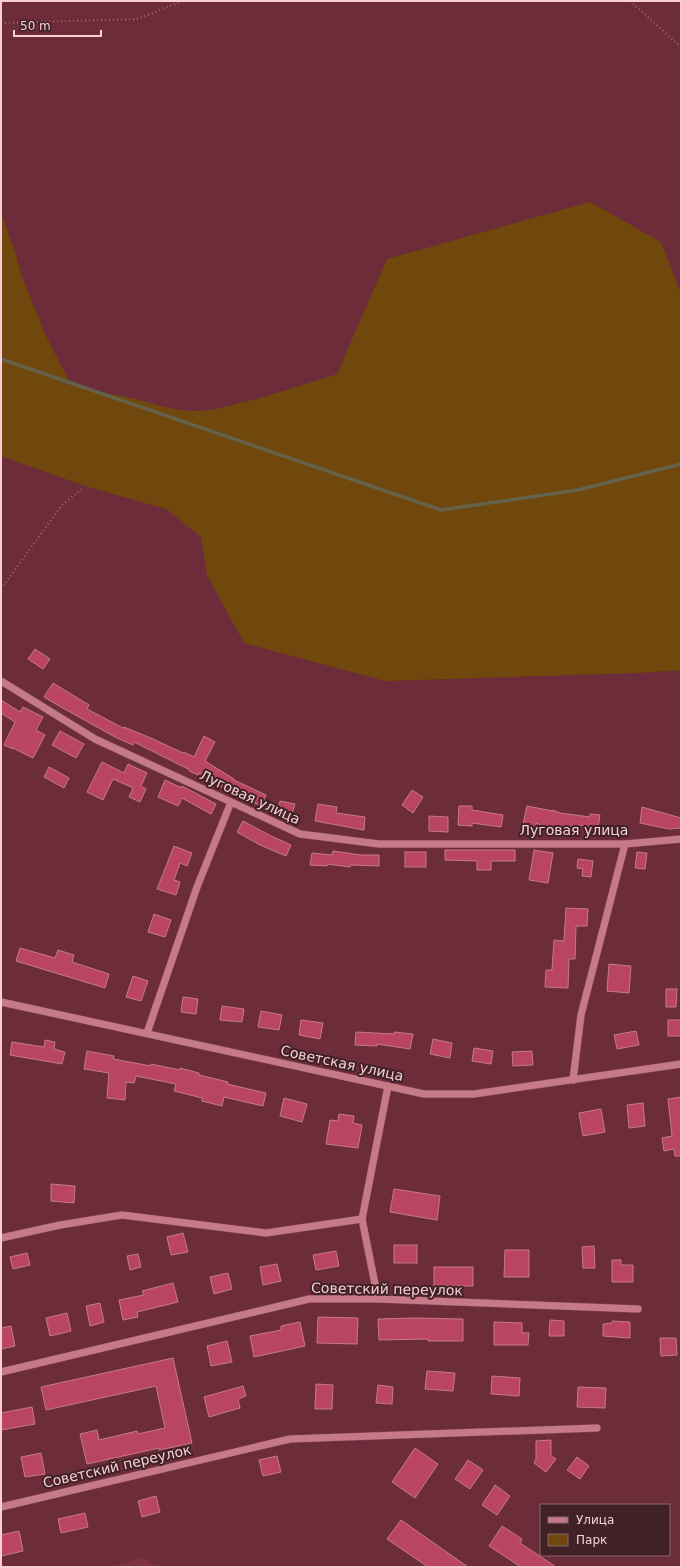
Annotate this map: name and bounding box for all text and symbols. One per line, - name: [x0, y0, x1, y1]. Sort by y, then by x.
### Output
- scale bar: [14, 12, 101, 38]
- text: 50 m: [20, 19, 51, 33]
- street label: Луговая улица: [197, 767, 303, 827]
- street label: Луговая улица: [520, 822, 628, 838]
- street label: Советская улица: [279, 1042, 405, 1084]
- street label: Советский переулок: [311, 1280, 463, 1298]
- street label: Советский переулок: [41, 1441, 193, 1491]
- legend: [540, 1504, 670, 1556]
- text: Улица: [576, 1513, 614, 1527]
- text: Парк: [576, 1533, 607, 1547]

